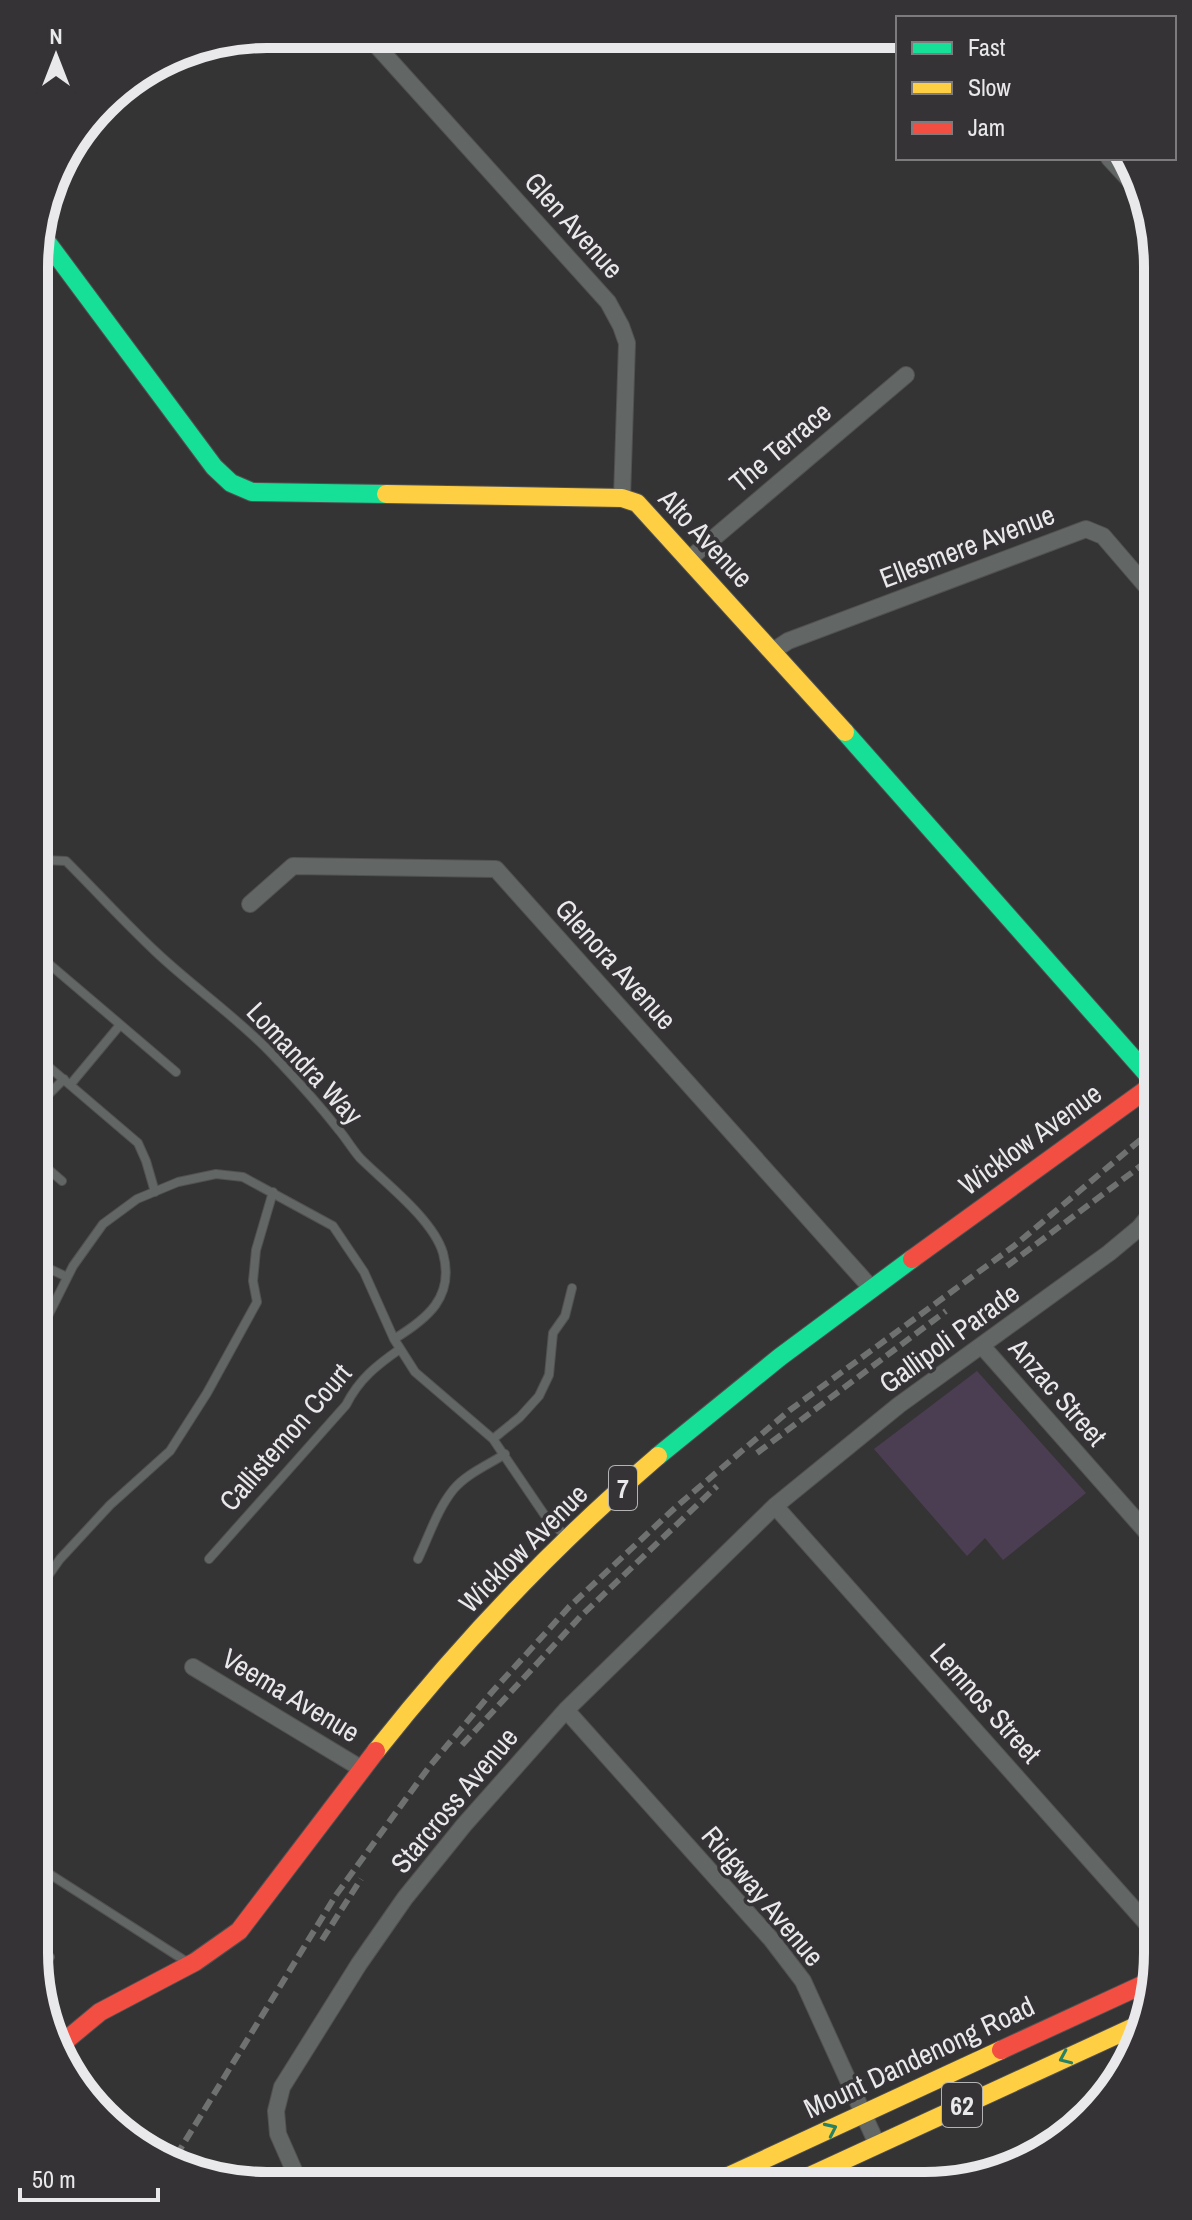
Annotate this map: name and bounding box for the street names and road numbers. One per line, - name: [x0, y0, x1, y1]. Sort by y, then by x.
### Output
- street label: Glen Avenue: [516, 164, 632, 286]
- street label: The Terrace: [721, 393, 839, 501]
- street label: Alto Avenue: [650, 480, 762, 596]
- street label: Ellesmere Avenue: [874, 495, 1060, 597]
- street label: Glenora Avenue: [547, 890, 685, 1038]
- street label: Lomandra Way: [238, 993, 372, 1133]
- street label: Wicklow Avenue: [951, 1074, 1109, 1204]
- street label: Gallipoli Parade: [871, 1274, 1027, 1402]
- street label: Anzac Street: [1000, 1329, 1115, 1454]
- street label: Callistemon Court: [210, 1355, 360, 1519]
- road number: 7: [609, 1466, 637, 1510]
- street label: Wicklow Avenue: [450, 1475, 596, 1621]
- street label: Lemnos Street: [922, 1635, 1050, 1771]
- street label: Veema Avenue: [215, 1639, 367, 1751]
- street label: Starcross Avenue: [382, 1719, 526, 1881]
- street label: Ridgway Avenue: [693, 1818, 833, 1974]
- street label: Mount Dandenong Road: [798, 1987, 1040, 2127]
- road number: 62: [942, 2083, 982, 2127]

